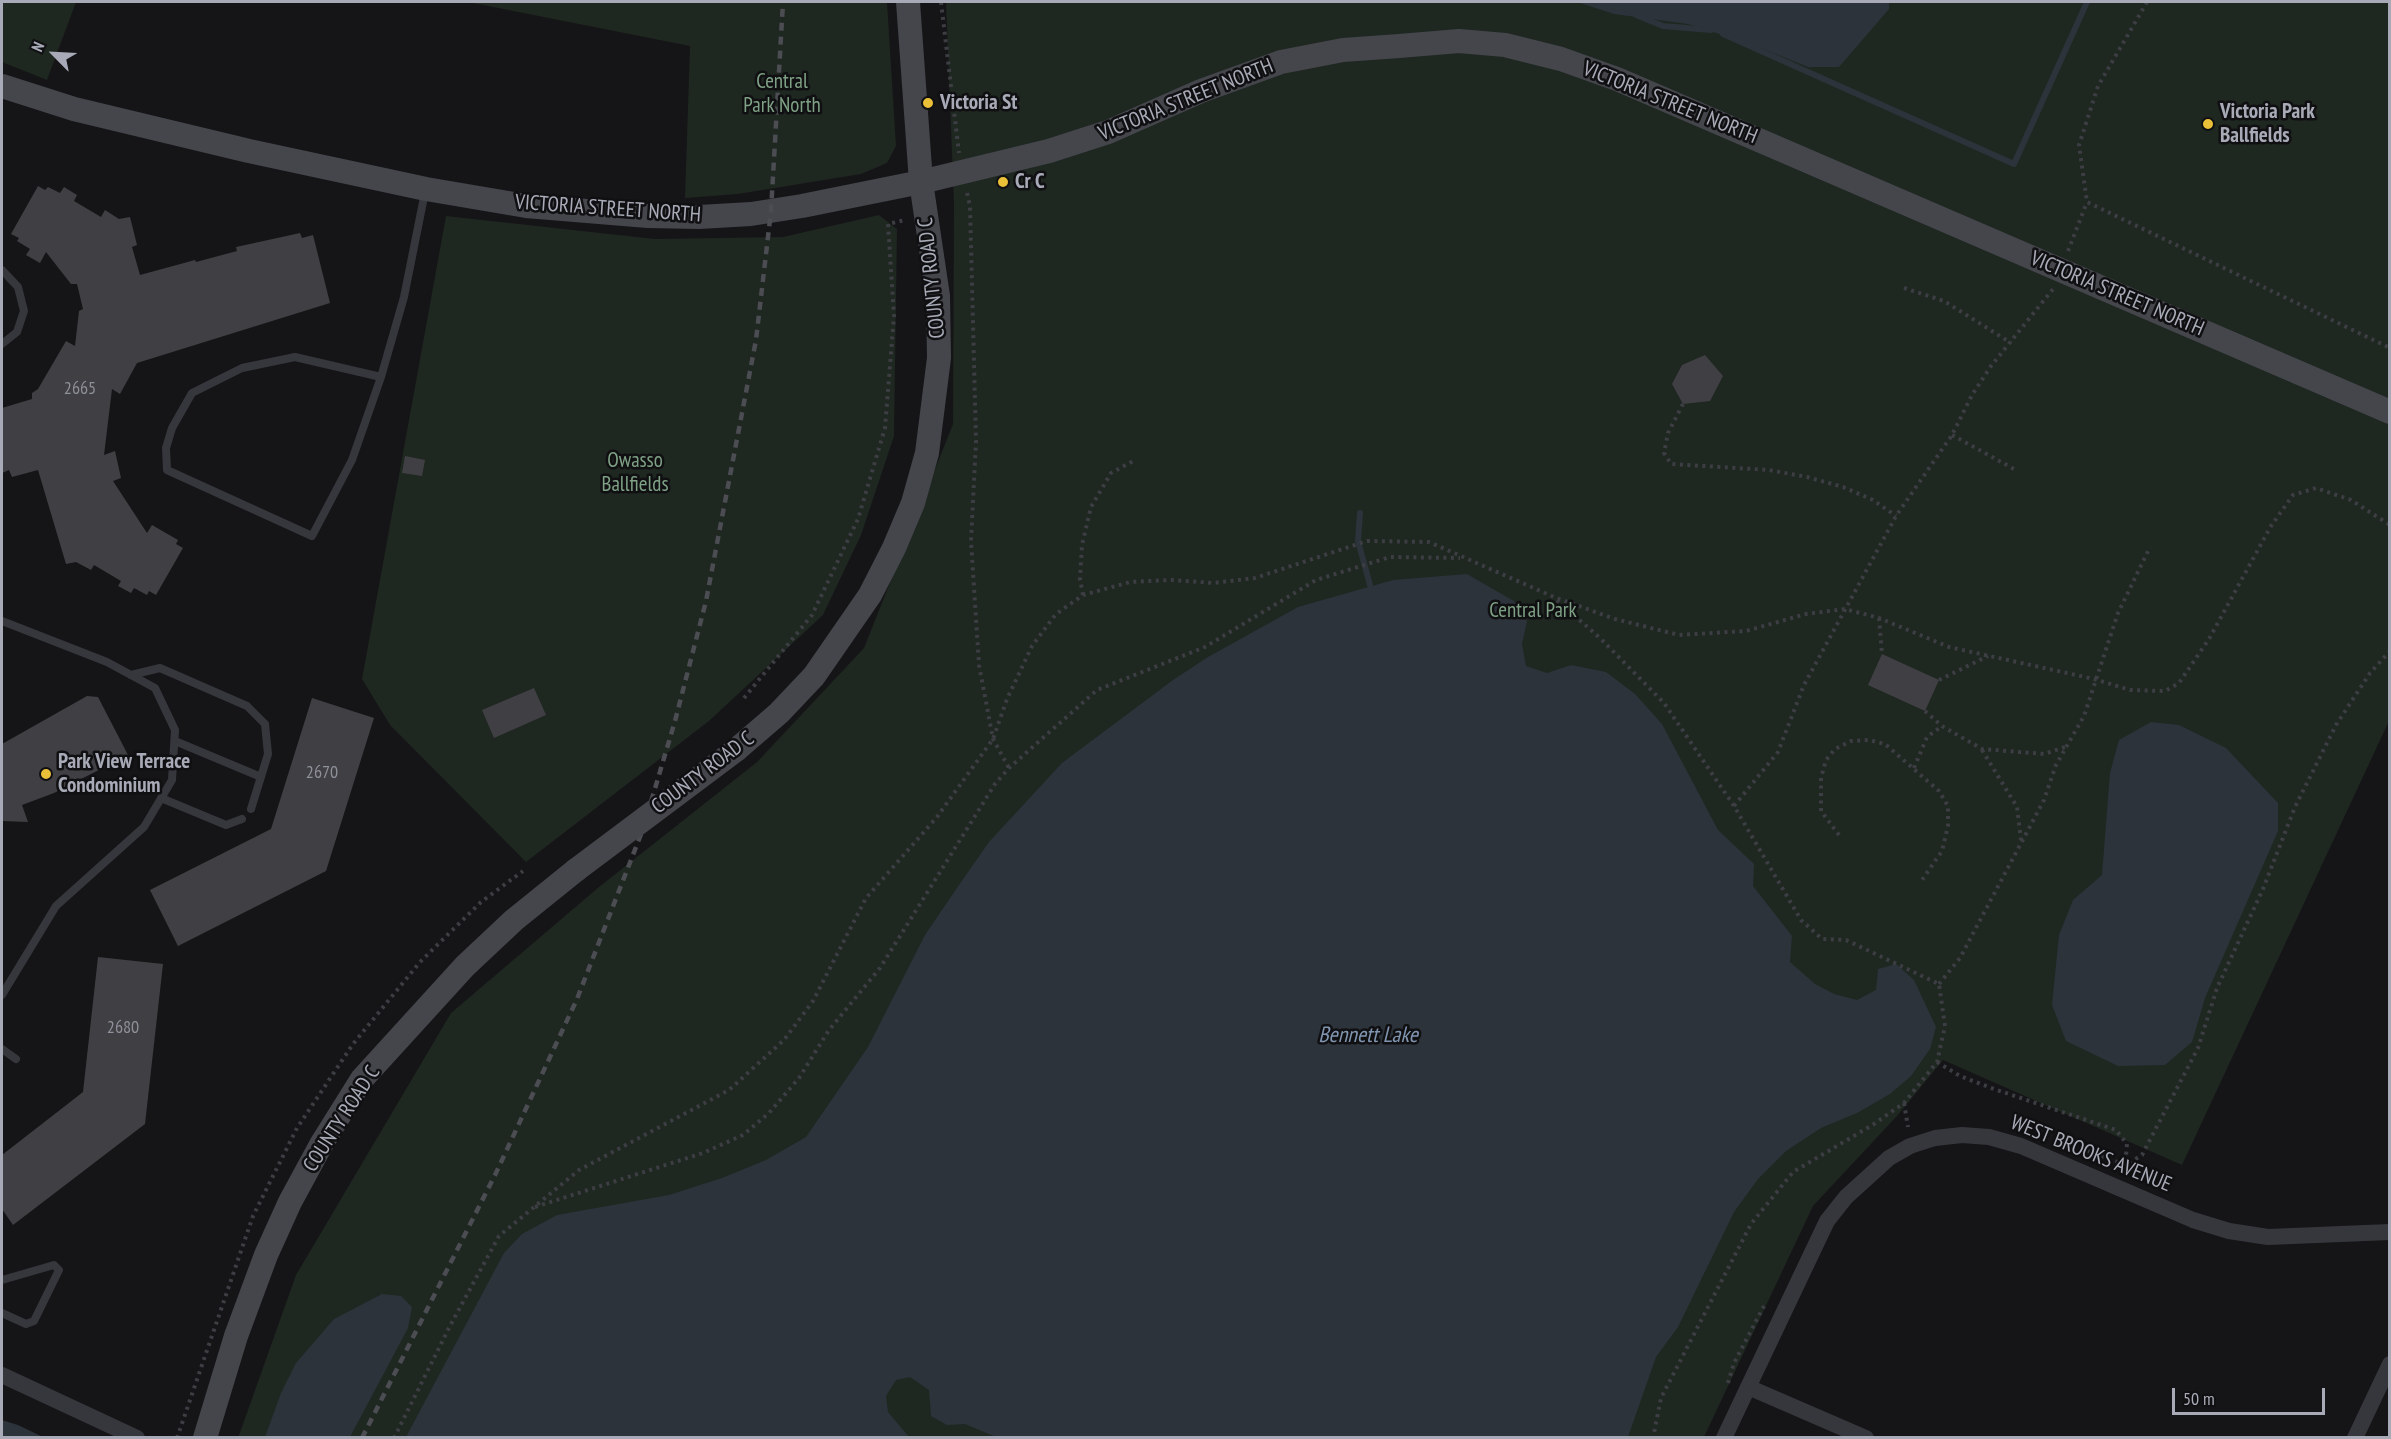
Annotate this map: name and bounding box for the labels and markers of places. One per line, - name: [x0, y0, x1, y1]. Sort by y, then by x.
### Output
- place label: Victoria St: [940, 90, 1017, 116]
- marker: Victoria St: [921, 96, 935, 110]
- place label: Victoria Park Ballfields: [2220, 99, 2315, 149]
- marker: Victoria Park Ballfields: [2201, 117, 2215, 131]
- place label: Cr C: [1015, 169, 1044, 195]
- marker: Cr C: [996, 175, 1010, 189]
- place label: Park View Terrace Condominium: [58, 749, 190, 799]
- marker: Park View Terrace Condominium: [39, 767, 53, 781]

